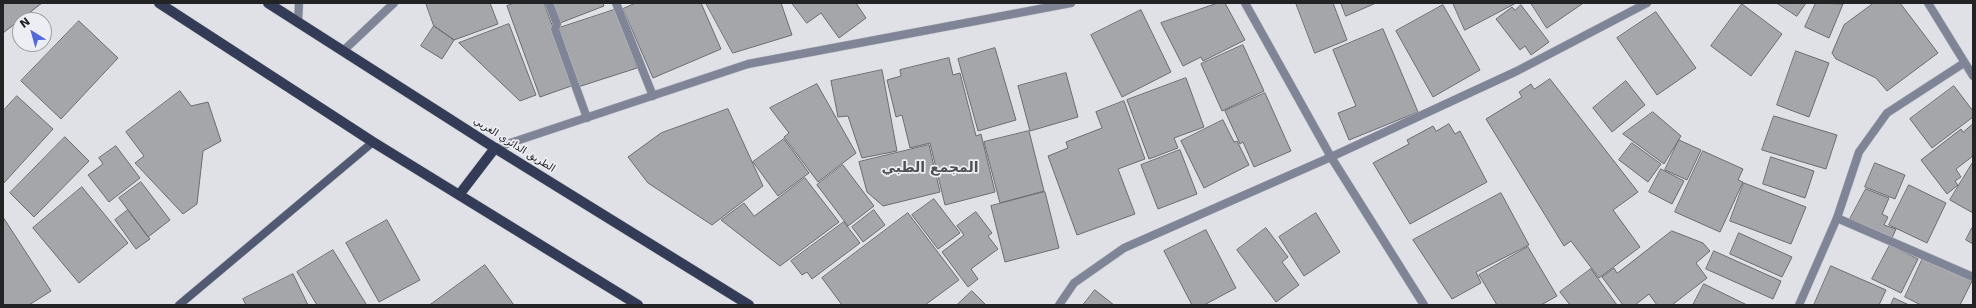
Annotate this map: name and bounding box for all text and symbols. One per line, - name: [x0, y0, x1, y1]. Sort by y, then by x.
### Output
- north arrow: [12, 12, 52, 52]
- text: N: [17, 15, 33, 31]
- street label: الطريق الدائري الغربي: [471, 115, 557, 175]
- district label: المجمع الطبي: [882, 160, 978, 176]

